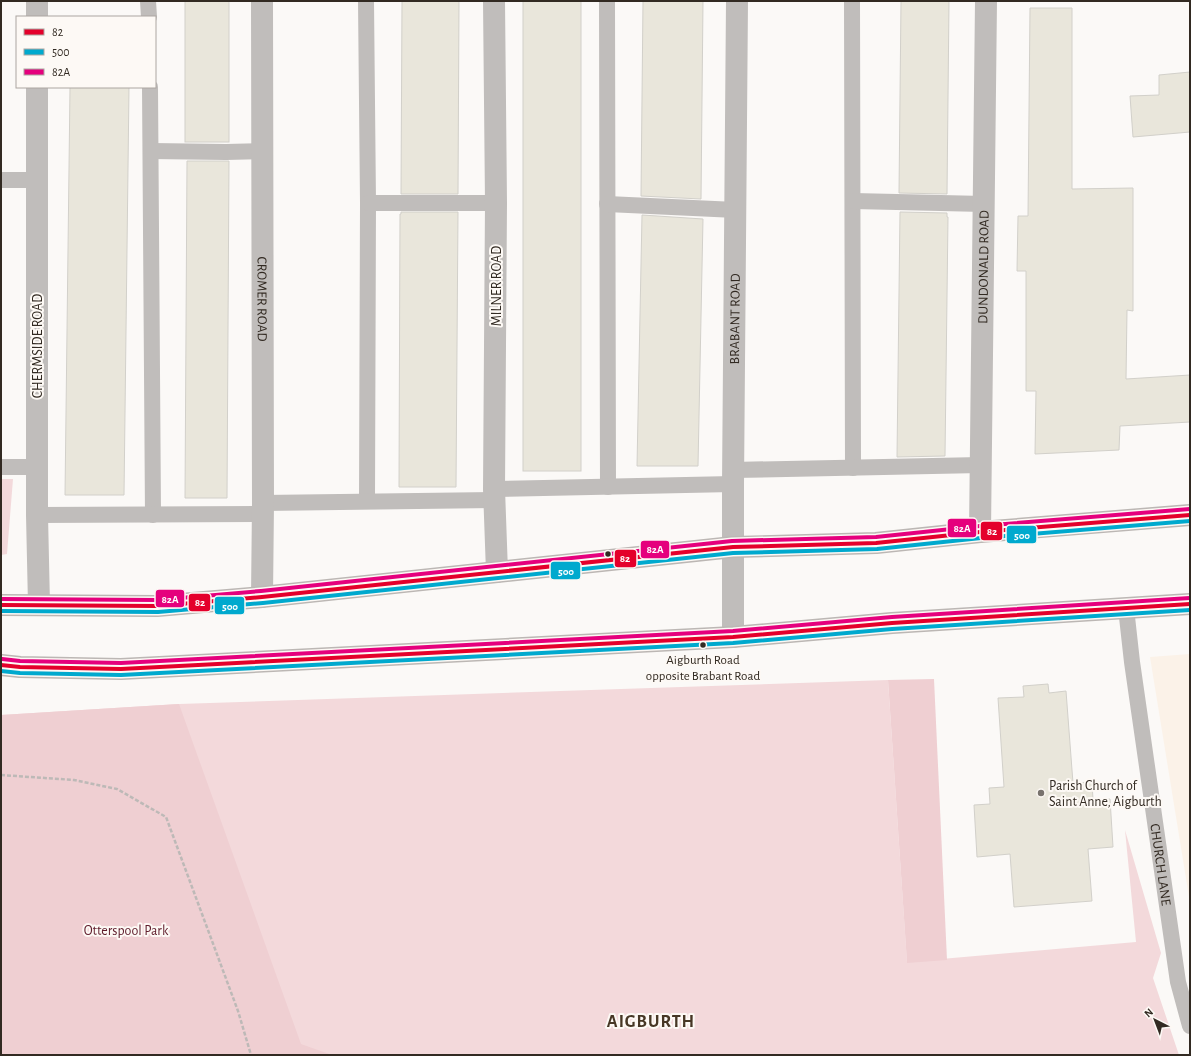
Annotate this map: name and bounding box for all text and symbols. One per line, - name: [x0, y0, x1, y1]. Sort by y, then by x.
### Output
- legend: [16, 16, 156, 88]
- text: 82: [52, 26, 64, 38]
- text: 500: [52, 46, 70, 58]
- text: 82A: [52, 66, 70, 78]
- street label: DUNDONALD ROAD: [976, 210, 992, 324]
- street label: MILNER ROAD: [490, 246, 504, 326]
- street label: CROMER ROAD: [255, 256, 269, 342]
- street label: BRABANT ROAD: [728, 273, 743, 365]
- street label: CHERMSIDE ROAD: [31, 294, 45, 398]
- line badge: 82A: [947, 518, 977, 538]
- line badge: 82: [980, 521, 1003, 541]
- text: 82A: [953, 523, 971, 534]
- line badge: 500: [1006, 525, 1037, 544]
- text: 82: [987, 526, 997, 537]
- text: 500: [1014, 530, 1030, 541]
- line badge: 82A: [640, 540, 670, 559]
- text: 82A: [646, 544, 664, 555]
- unlabelled marker: [603, 549, 613, 559]
- line badge: 82: [614, 549, 637, 568]
- text: 82: [620, 553, 630, 564]
- line badge: 500: [550, 561, 581, 580]
- text: 500: [558, 566, 574, 577]
- line badge: 82A: [155, 589, 185, 608]
- line badge: 82: [188, 593, 211, 612]
- text: 82A: [161, 594, 179, 605]
- line badge: 500: [214, 596, 245, 615]
- text: 82: [195, 597, 205, 608]
- text: 500: [222, 601, 238, 612]
- marker: Aigburth Road opposite Brabant Road: [698, 640, 708, 650]
- place label: Aigburth Road opposite Brabant Road: [646, 654, 760, 683]
- place label: Parish Church of Saint Anne, Aigburth: [1049, 779, 1162, 809]
- marker: Parish Church of Saint Anne, Aigburth: [1036, 788, 1046, 798]
- street label: CHURCH LANE: [1147, 823, 1173, 907]
- park label: Otterspool Park: [84, 924, 169, 938]
- north arrow: [1135, 1000, 1175, 1040]
- text: N: [1142, 1006, 1155, 1020]
- district label: AIGBURTH: [607, 1013, 695, 1031]

